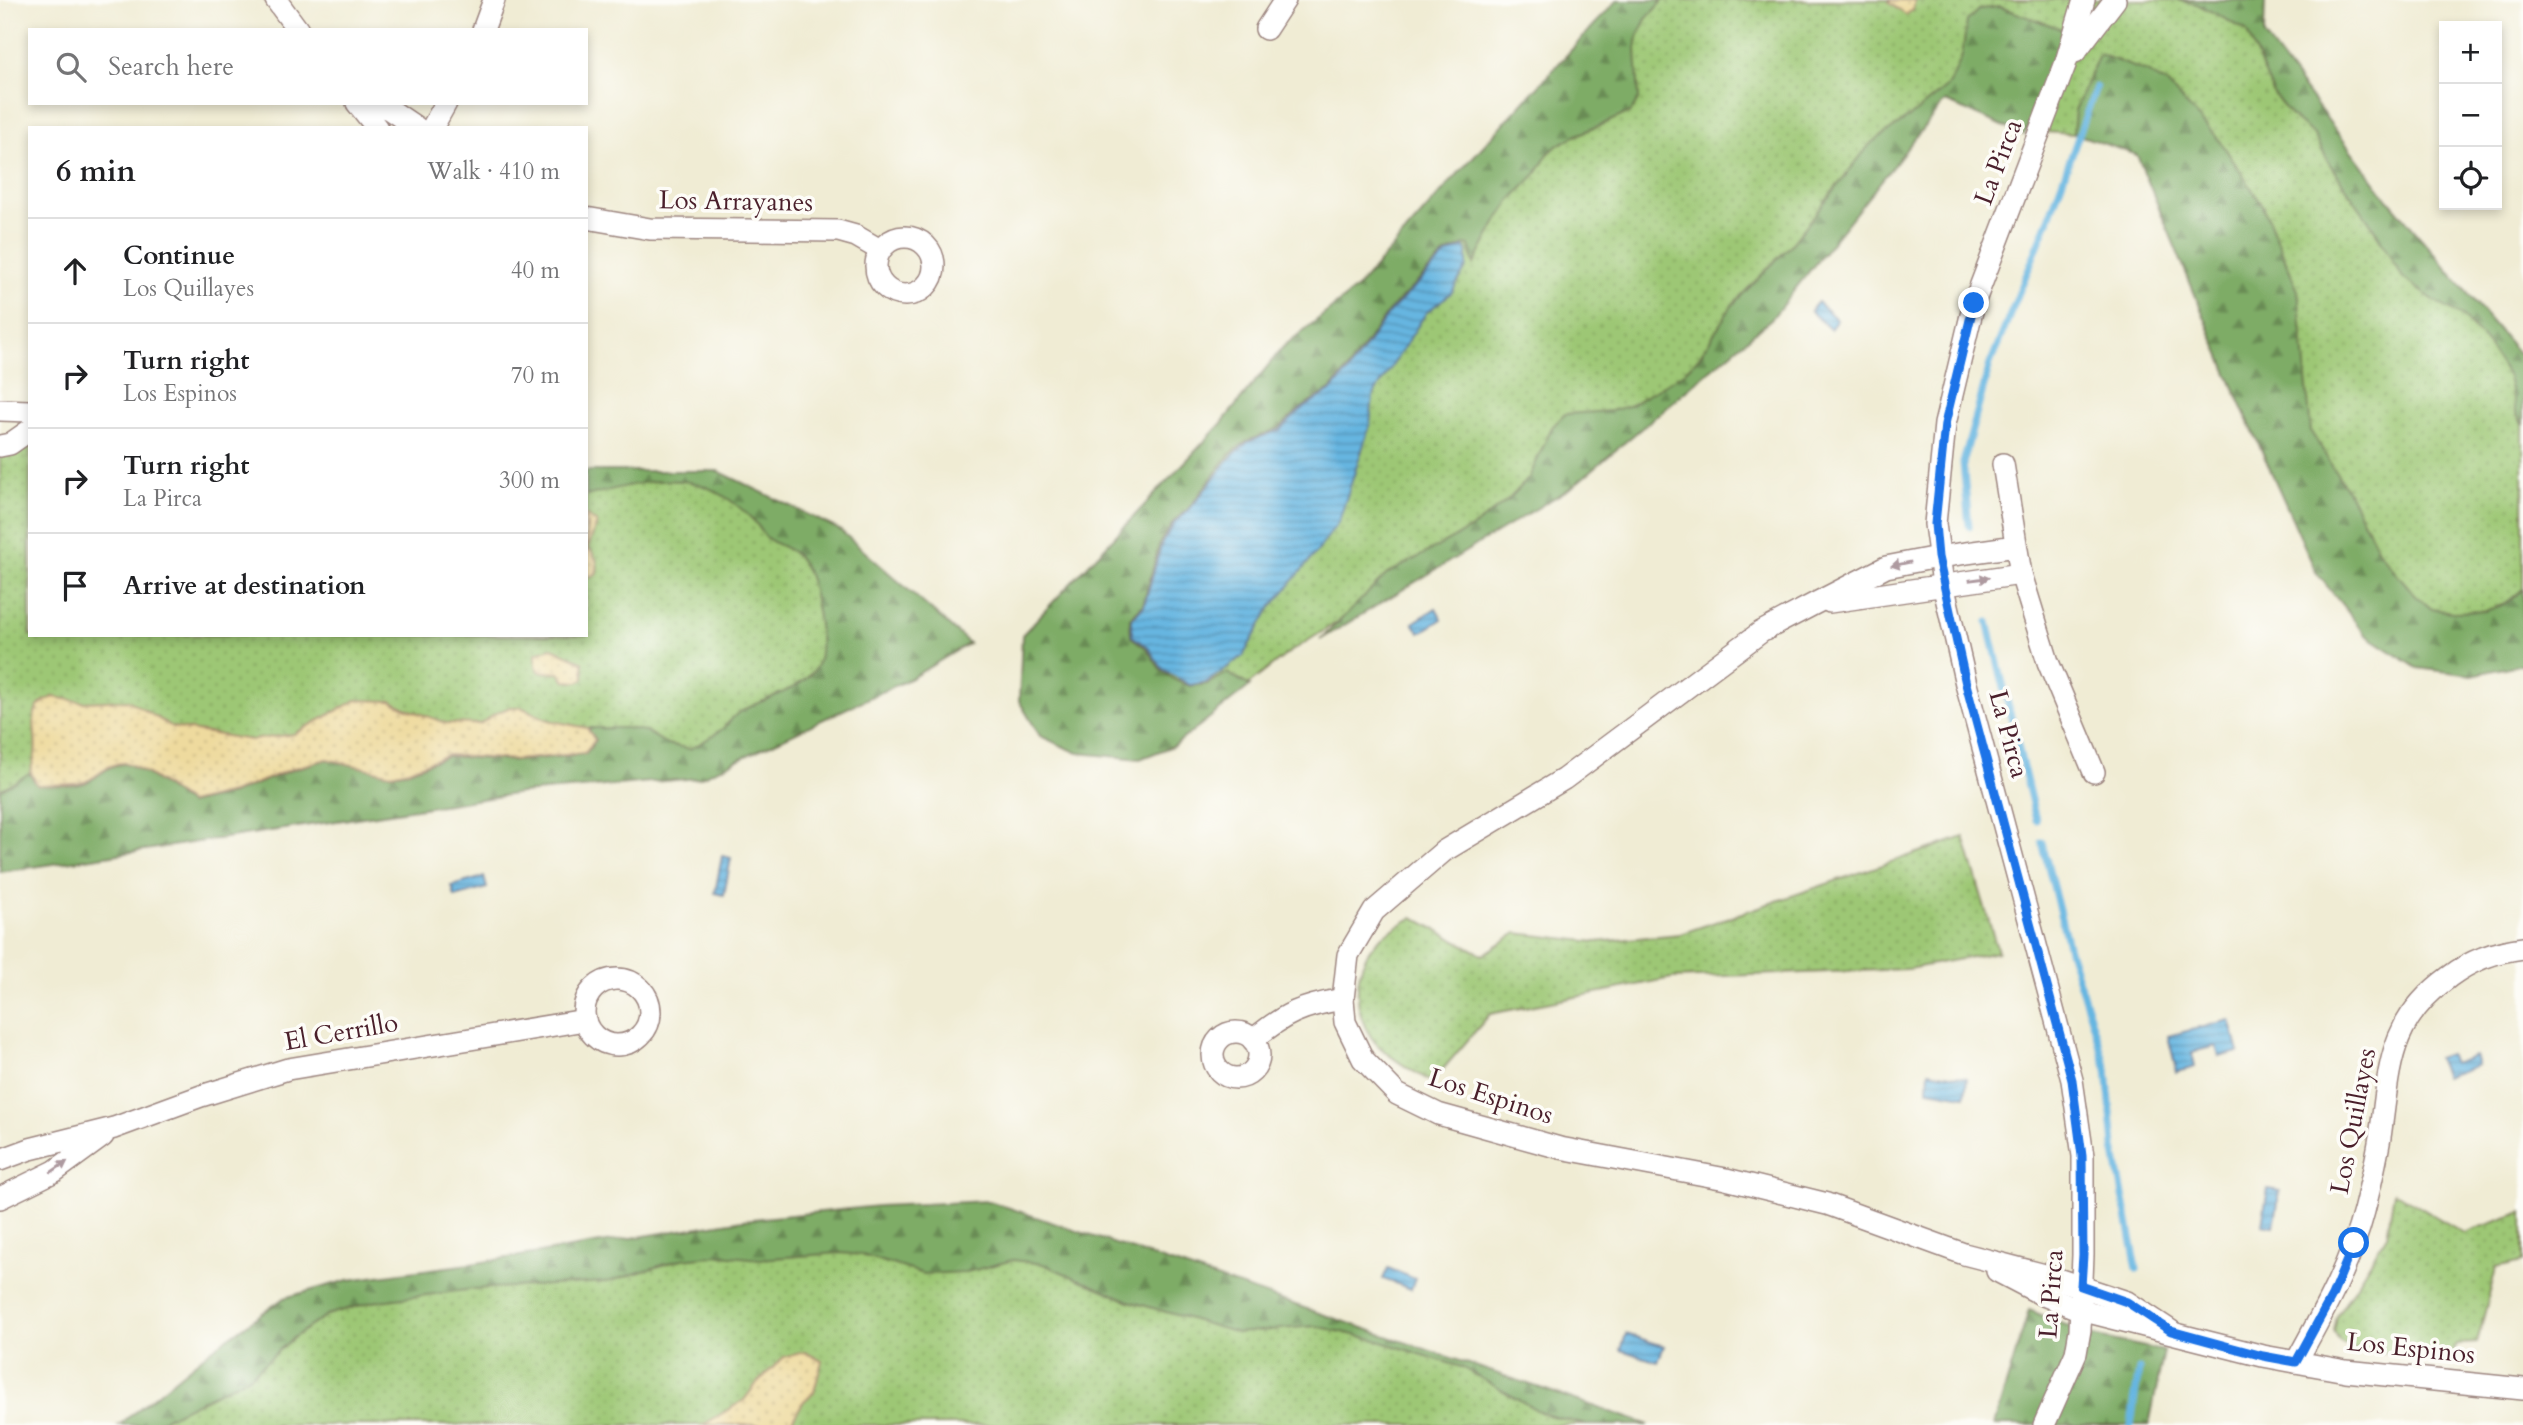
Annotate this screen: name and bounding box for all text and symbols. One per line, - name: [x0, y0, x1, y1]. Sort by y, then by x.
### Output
- map controls: [2439, 21, 2502, 210]
- button: +: [2439, 21, 2502, 84]
- search box: [28, 28, 588, 105]
- icon: search: [52, 48, 90, 86]
- text: Search here: [108, 49, 234, 84]
- button: −: [2439, 84, 2502, 147]
- street label: La Pirca: [1966, 114, 2030, 210]
- button: locate: [2439, 147, 2502, 210]
- text: 6 min: [56, 151, 136, 192]
- text: Walk · 410 m: [427, 156, 560, 187]
- street label: Los Arrayanes: [658, 182, 814, 220]
- text: Continue: [123, 238, 235, 273]
- icon: ahead: [56, 252, 94, 290]
- text: 40 m: [511, 255, 560, 286]
- text: Los Quillayes: [123, 273, 254, 304]
- route end: [1958, 287, 1989, 318]
- text: Turn right: [123, 343, 250, 378]
- icon: right: [56, 357, 94, 395]
- text: 70 m: [511, 360, 560, 391]
- text: Los Espinos: [123, 378, 237, 409]
- text: Turn right: [123, 448, 250, 483]
- icon: right: [56, 462, 94, 500]
- text: 300 m: [499, 465, 560, 496]
- text: La Pirca: [123, 483, 202, 514]
- one-way arrow: [1890, 559, 1912, 570]
- icon: arrive: [56, 567, 94, 605]
- text: Arrive at destination: [123, 568, 366, 603]
- one-way arrow: [1968, 574, 1990, 585]
- street label: La Pirca: [1981, 686, 2037, 782]
- street label: El Cerrillo: [281, 1005, 401, 1059]
- street label: Los Quillayes: [2322, 1045, 2384, 1197]
- street label: Los Espinos: [1424, 1059, 1558, 1133]
- one-way arrow: [50, 1160, 68, 1174]
- route start: [2338, 1227, 2369, 1258]
- street label: La Pirca: [2030, 1248, 2072, 1340]
- street label: Los Espinos: [2345, 1324, 2477, 1372]

